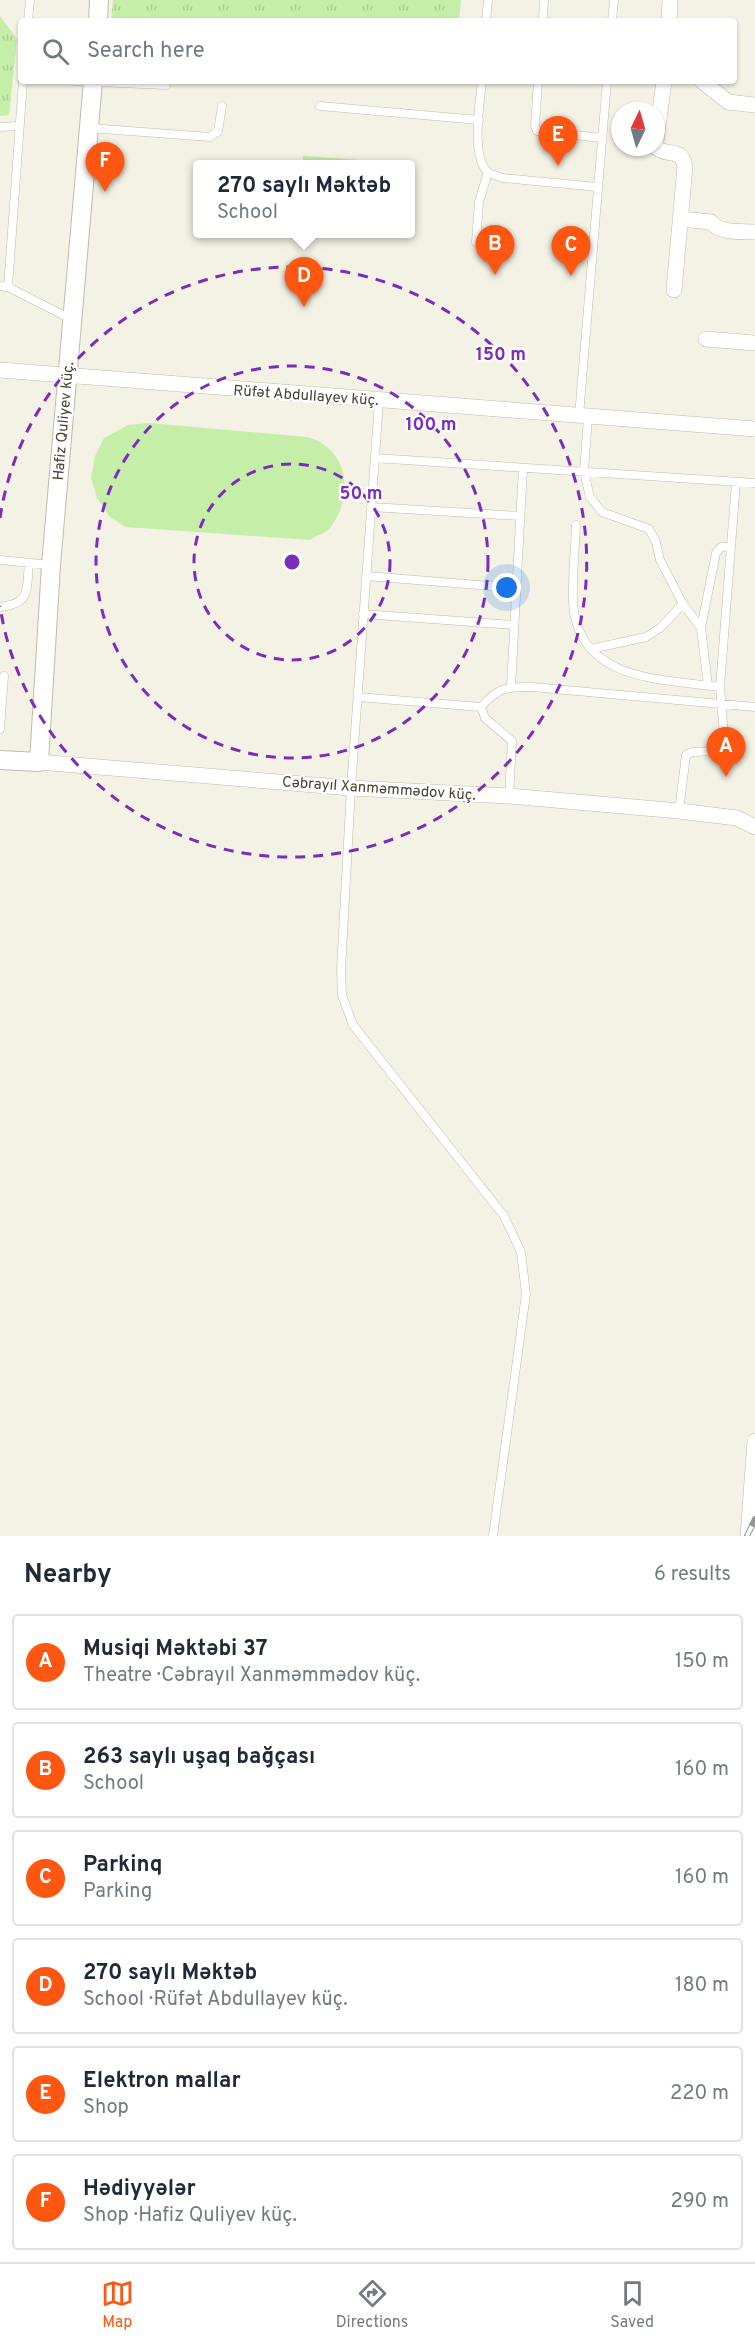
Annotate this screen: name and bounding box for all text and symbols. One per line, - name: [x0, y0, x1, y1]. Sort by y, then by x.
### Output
- search box: [18, 18, 737, 84]
- icon: search: [39, 35, 72, 68]
- text: Search here: [87, 38, 205, 65]
- north arrow: [611, 102, 665, 156]
- pin: E: [538, 116, 578, 166]
- pin: F: [86, 142, 124, 192]
- popup: [193, 160, 415, 238]
- text: 270 saylı Məktəb: [217, 173, 391, 200]
- text: School: [217, 200, 278, 226]
- pin: B: [476, 226, 514, 275]
- pin: C: [552, 226, 590, 276]
- pin: D: [284, 258, 324, 307]
- text: 150 m: [476, 344, 526, 367]
- street label: Hafiz Quliyev küç.: [50, 361, 79, 481]
- street label: Rüfət Abdullayev küç.: [233, 382, 379, 411]
- text: 100 m: [405, 414, 457, 437]
- text: 50 m: [339, 483, 383, 506]
- centre of rings: [282, 552, 302, 572]
- your location: [492, 573, 521, 602]
- pin: A: [706, 728, 746, 777]
- street label: Cəbrayıl Xanməmmədov küç.: [281, 773, 476, 806]
- text: Nearby: [24, 1559, 112, 1592]
- text: 6 results: [654, 1562, 731, 1588]
- text: Musiqi Məktəbi 37: [83, 1636, 267, 1663]
- text: A: [38, 1649, 53, 1675]
- text: 150 m: [675, 1649, 729, 1675]
- text: Theatre · Cəbrayıl Xanməmmədov küç.: [83, 1663, 420, 1689]
- text: 263 saylı uşaq bağçası: [83, 1744, 315, 1771]
- text: B: [39, 1757, 52, 1783]
- text: 160 m: [675, 1757, 729, 1783]
- text: School: [83, 1771, 144, 1797]
- text: Parkinq: [83, 1852, 162, 1879]
- text: C: [39, 1865, 52, 1891]
- text: 160 m: [675, 1865, 729, 1891]
- text: Parking: [83, 1879, 152, 1905]
- text: 270 saylı Məktəb: [83, 1960, 257, 1987]
- text: D: [38, 1973, 53, 1999]
- text: 180 m: [675, 1973, 729, 1999]
- text: School · Rüfət Abdullayev küç.: [83, 1987, 348, 2013]
- text: Elektron mallar: [83, 2068, 241, 2095]
- text: E: [39, 2081, 52, 2107]
- text: 220 m: [670, 2081, 729, 2107]
- text: Shop: [83, 2095, 129, 2121]
- text: Hədiyyələr: [83, 2176, 196, 2203]
- text: F: [40, 2189, 51, 2215]
- text: 290 m: [671, 2189, 729, 2215]
- text: Shop · Hafiz Quliyev küç.: [83, 2203, 297, 2229]
- tab: Map: [101, 2277, 134, 2333]
- tab: Directions: [336, 2277, 408, 2333]
- tab: Saved: [610, 2277, 654, 2333]

